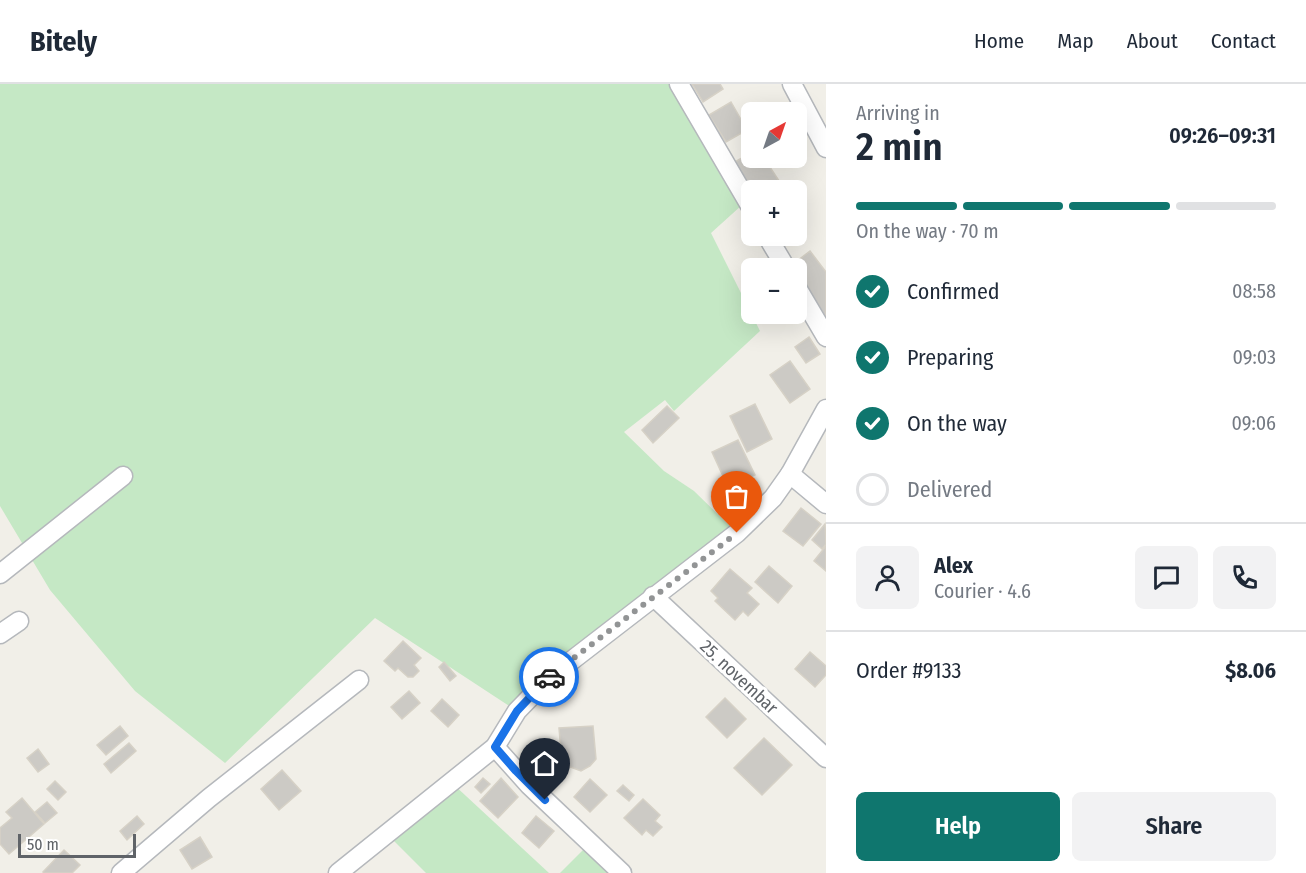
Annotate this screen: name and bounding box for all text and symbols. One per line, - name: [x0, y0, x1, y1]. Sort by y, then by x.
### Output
- text: Bitely: [30, 25, 97, 58]
- text: Home: [974, 28, 1024, 54]
- text: Map: [1057, 28, 1094, 54]
- text: About: [1127, 28, 1178, 54]
- text: Contact: [1211, 28, 1276, 54]
- text: Arriving in: [856, 101, 940, 125]
- north arrow: [741, 102, 807, 168]
- map controls: [741, 102, 807, 324]
- text: 09:26–09:31: [1169, 122, 1276, 149]
- text: 2 min: [856, 124, 943, 170]
- button: +: [741, 180, 807, 246]
- text: On the way · 70 m: [856, 219, 999, 243]
- button: −: [741, 258, 807, 324]
- icon: check: [856, 275, 889, 308]
- text: Confirmed: [907, 278, 1000, 305]
- text: 08:58: [1232, 279, 1276, 303]
- icon: check: [856, 341, 889, 374]
- text: Preparing: [907, 344, 993, 371]
- text: 09:03: [1233, 345, 1276, 369]
- icon: check: [856, 407, 889, 440]
- text: On the way: [907, 410, 1007, 437]
- text: 09:06: [1231, 411, 1276, 435]
- pin: [711, 471, 762, 533]
- text: Delivered: [907, 476, 992, 503]
- icon: bag: [720, 480, 753, 513]
- button: person: [856, 546, 919, 609]
- button: chat: [1135, 546, 1198, 609]
- button: phone: [1213, 546, 1276, 609]
- text: Alex: [934, 552, 973, 579]
- text: Courier · 4.6: [934, 579, 1031, 603]
- street label: 25. novembar: [696, 635, 783, 719]
- courier: [519, 647, 579, 707]
- text: Order #9133: [856, 657, 962, 684]
- text: $8.06: [1225, 657, 1276, 684]
- icon: car: [533, 661, 566, 694]
- pin: [519, 738, 570, 800]
- icon: home: [528, 747, 561, 780]
- button: Help: [856, 792, 1060, 861]
- button: Share: [1072, 792, 1276, 861]
- scale bar: [18, 831, 136, 858]
- text: 50 m: [27, 835, 59, 854]

